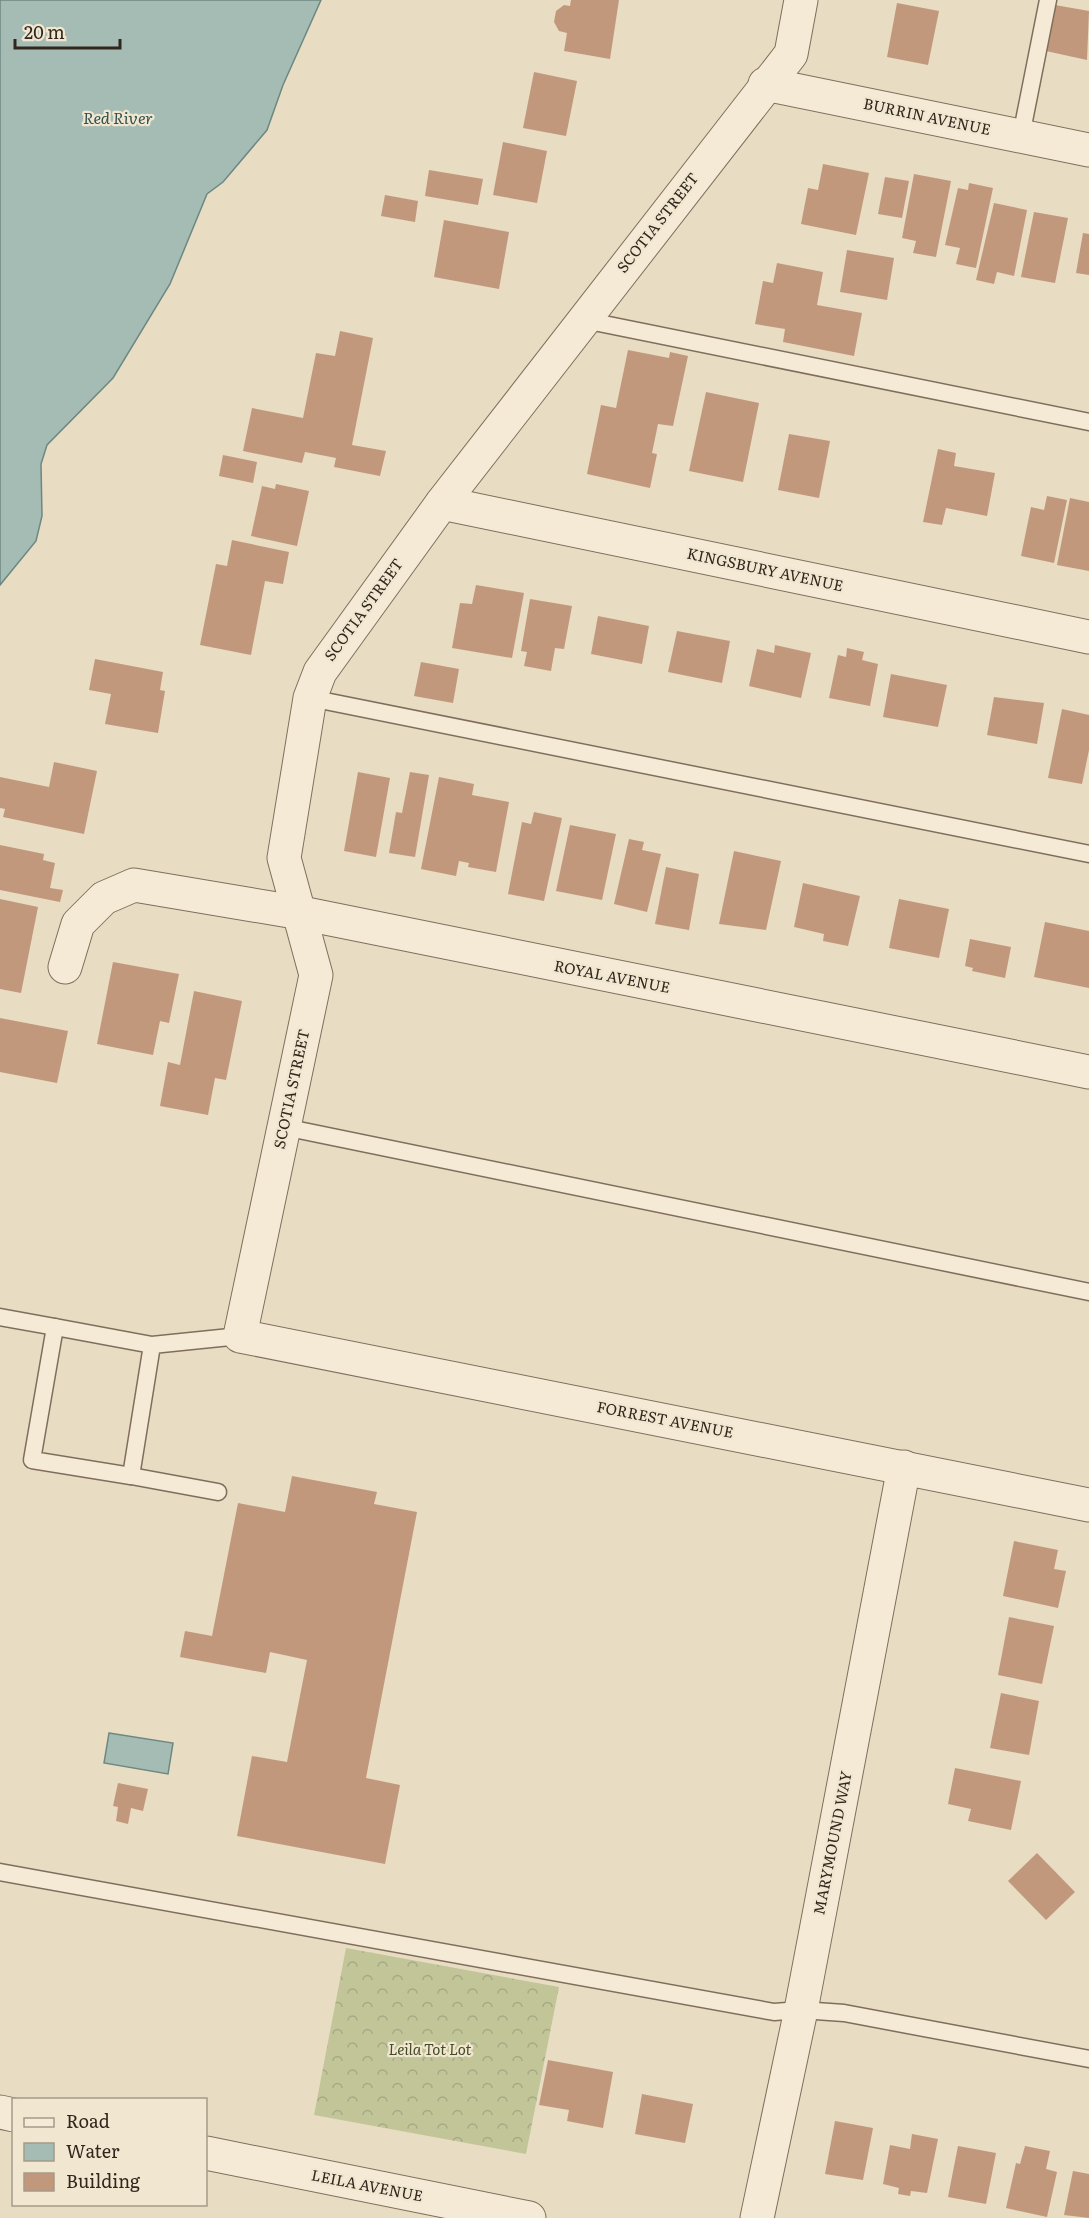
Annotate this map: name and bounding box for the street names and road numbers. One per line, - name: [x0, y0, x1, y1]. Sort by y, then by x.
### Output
- street label: BURRIN AVENUE: [862, 91, 993, 140]
- street label: SCOTIA STREET: [610, 167, 703, 277]
- street label: KINGSBURY AVENUE: [685, 541, 846, 596]
- street label: SCOTIA STREET: [318, 553, 408, 665]
- street label: ROYAL AVENUE: [552, 953, 672, 998]
- street label: SCOTIA STREET: [267, 1027, 314, 1151]
- street label: FORREST AVENUE: [595, 1394, 736, 1443]
- street label: MARYMOUND WAY: [806, 1768, 857, 1917]
- street label: LEILA AVENUE: [310, 2162, 425, 2207]

